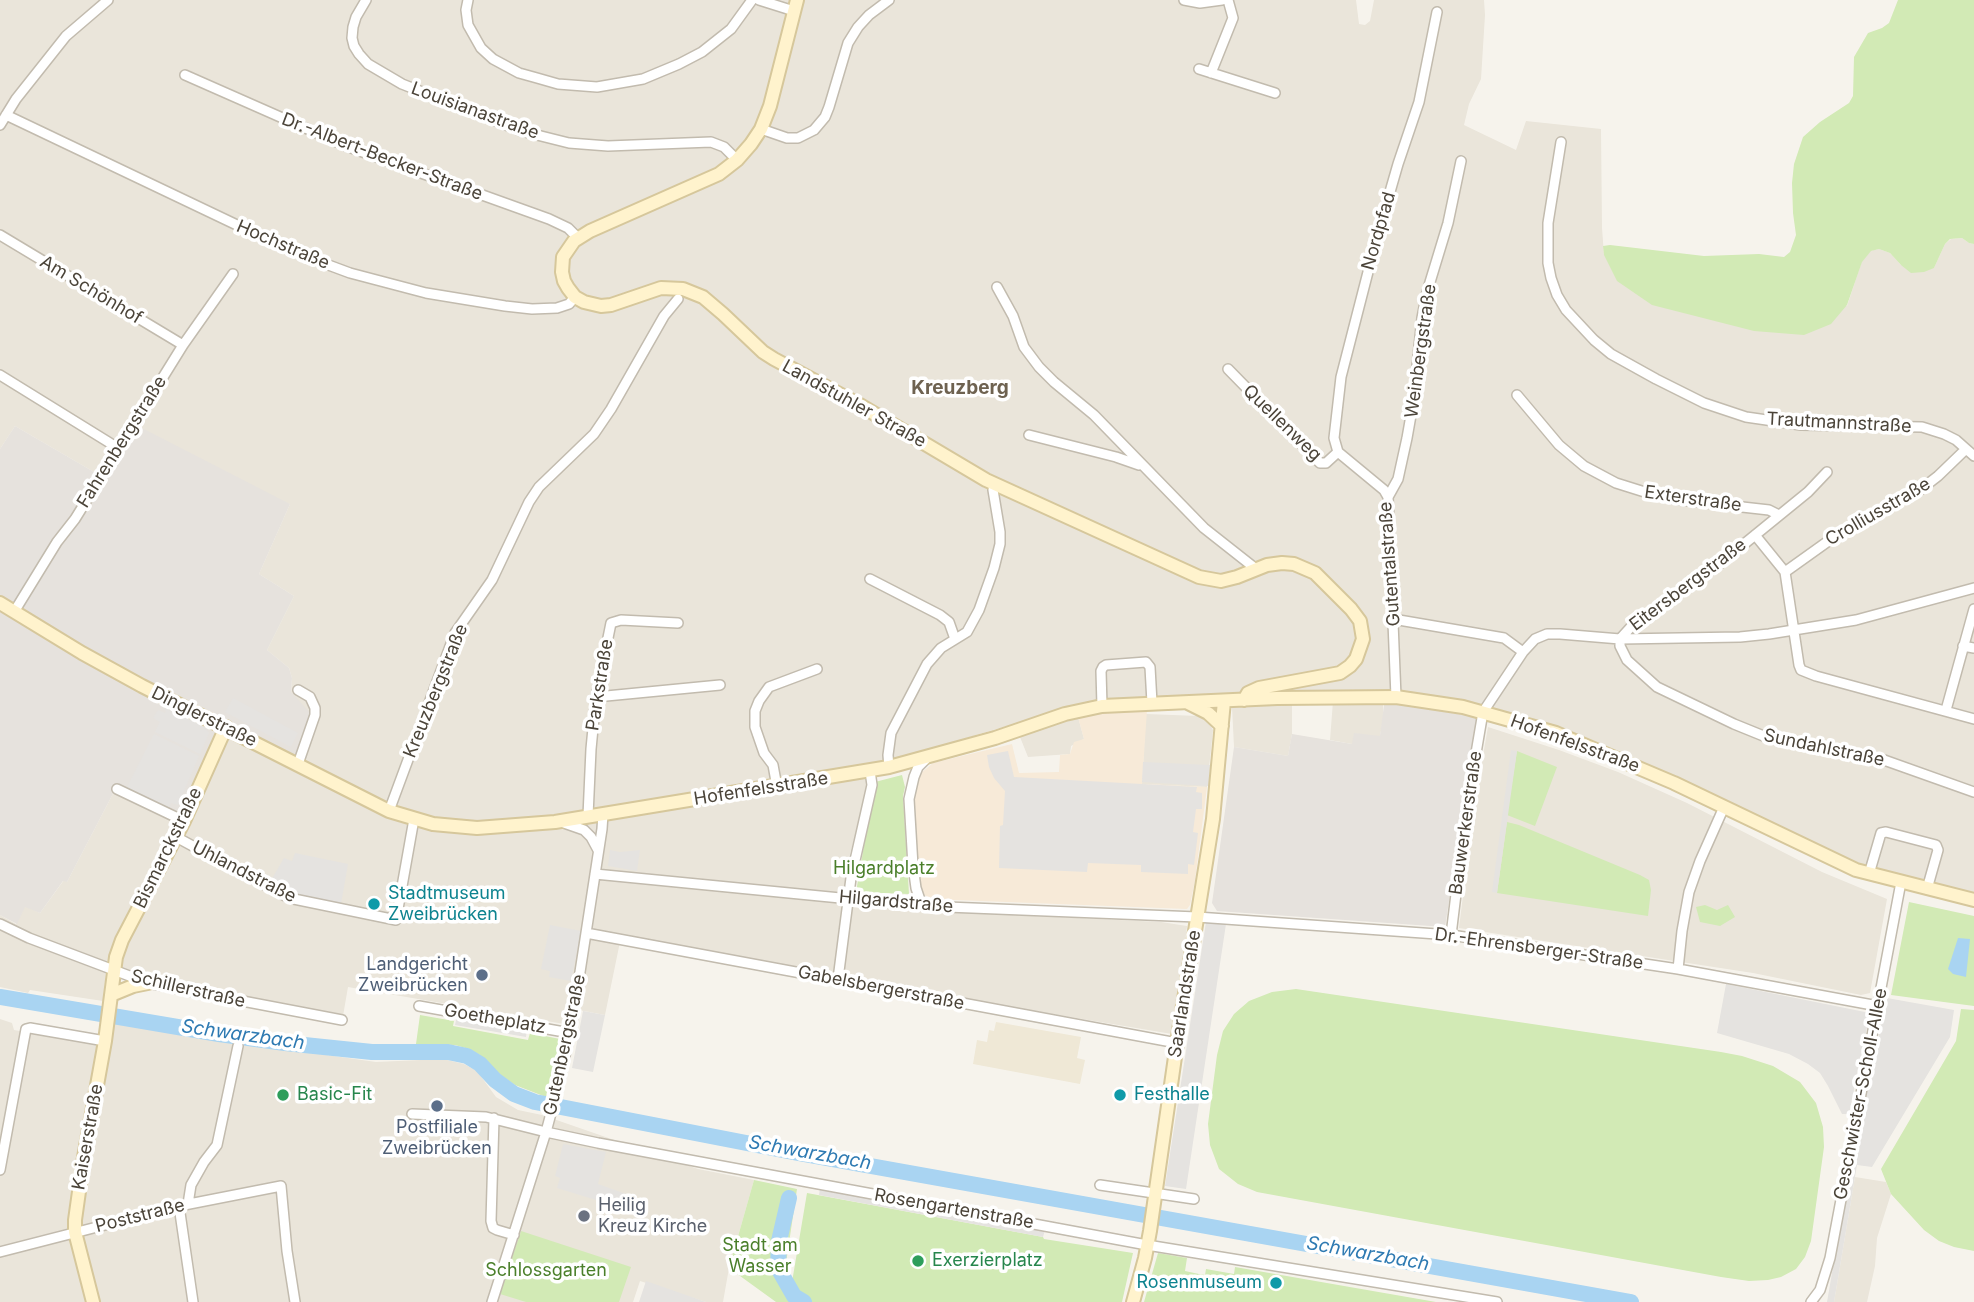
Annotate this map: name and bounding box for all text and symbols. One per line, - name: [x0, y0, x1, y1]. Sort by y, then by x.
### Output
- street label: Louisianastraße: [408, 78, 542, 144]
- street label: Dr.-Albert-Becker-Straße: [278, 109, 486, 205]
- street label: Nordpfad: [1358, 189, 1400, 273]
- street label: Hochstraße: [233, 216, 333, 274]
- street label: Am Schönhof: [36, 251, 146, 329]
- street label: Weinbergstraße: [1401, 283, 1441, 419]
- street label: Landstuhler Straße: [778, 355, 930, 453]
- street label: Fahrenbergstraße: [73, 372, 171, 512]
- district label: Kreuzberg: [911, 377, 1009, 399]
- street label: Quellenweg: [1238, 380, 1326, 466]
- street label: Trautmannstraße: [1766, 408, 1912, 438]
- street label: Crolliusstraße: [1822, 473, 1934, 551]
- street label: Exterstraße: [1643, 481, 1743, 517]
- street label: Gutentalstraße: [1375, 501, 1405, 627]
- street label: Eitersbergstraße: [1625, 534, 1751, 636]
- street label: Kreuzbergstraße: [399, 621, 473, 761]
- street label: Parkstraße: [582, 638, 618, 732]
- street label: Dinglerstraße: [148, 682, 260, 752]
- street label: Hofenfelsstraße: [1508, 711, 1642, 777]
- street label: Sundahlstraße: [1762, 725, 1886, 771]
- street label: Bauwerkerstraße: [1445, 750, 1487, 896]
- street label: Hofenfelsstraße: [692, 768, 830, 810]
- street label: Bismarckstraße: [129, 784, 207, 912]
- street label: Uhlandstraße: [188, 836, 300, 908]
- park label: Hilgardplatz: [833, 858, 935, 880]
- place label: Stadtmuseum Zweibrücken: [388, 883, 506, 926]
- street label: Hilgardstraße: [838, 886, 954, 918]
- marker: Stadtmuseum Zweibrücken: [366, 896, 382, 912]
- street label: Dr.-Ehrensberger-Straße: [1433, 924, 1645, 974]
- street label: Saarlandstraße: [1164, 929, 1206, 1059]
- place label: Landgericht Zweibrücken: [358, 954, 468, 996]
- street label: Gabelsbergerstraße: [796, 961, 966, 1015]
- street label: Schillerstraße: [129, 965, 247, 1013]
- marker: Landgericht Zweibrücken: [474, 967, 490, 983]
- street label: Gutenbergstraße: [539, 972, 591, 1118]
- street label: Geschwister-Scholl-Allee: [1830, 986, 1892, 1202]
- street label: Goetheplatz: [442, 999, 548, 1039]
- water label: Schwarzbach: [180, 1015, 306, 1055]
- street label: Kaiserstraße: [68, 1082, 108, 1192]
- place label: Basic-Fit: [297, 1084, 372, 1106]
- place label: Festhalle: [1134, 1084, 1210, 1106]
- marker: Basic-Fit: [275, 1087, 291, 1103]
- marker: Festhalle: [1112, 1087, 1128, 1103]
- marker: Postfiliale Zweibrücken: [429, 1098, 445, 1114]
- place label: Postfiliale Zweibrücken: [382, 1117, 492, 1160]
- water label: Schwarzbach: [747, 1131, 873, 1175]
- street label: Rosengartenstraße: [873, 1184, 1035, 1234]
- street label: Poststraße: [93, 1194, 187, 1238]
- place label: Heilig Kreuz Kirche: [598, 1195, 707, 1238]
- marker: Heilig Kreuz Kirche: [576, 1208, 592, 1224]
- water label: Schwarzbach: [1305, 1232, 1431, 1276]
- park label: Stadt am Wasser: [722, 1235, 798, 1278]
- place label: Exerzierplatz: [932, 1250, 1043, 1272]
- marker: Exerzierplatz: [910, 1253, 926, 1269]
- park label: Schlossgarten: [485, 1260, 607, 1282]
- place label: Rosenmuseum: [1136, 1272, 1262, 1294]
- marker: Rosenmuseum: [1268, 1275, 1284, 1291]

